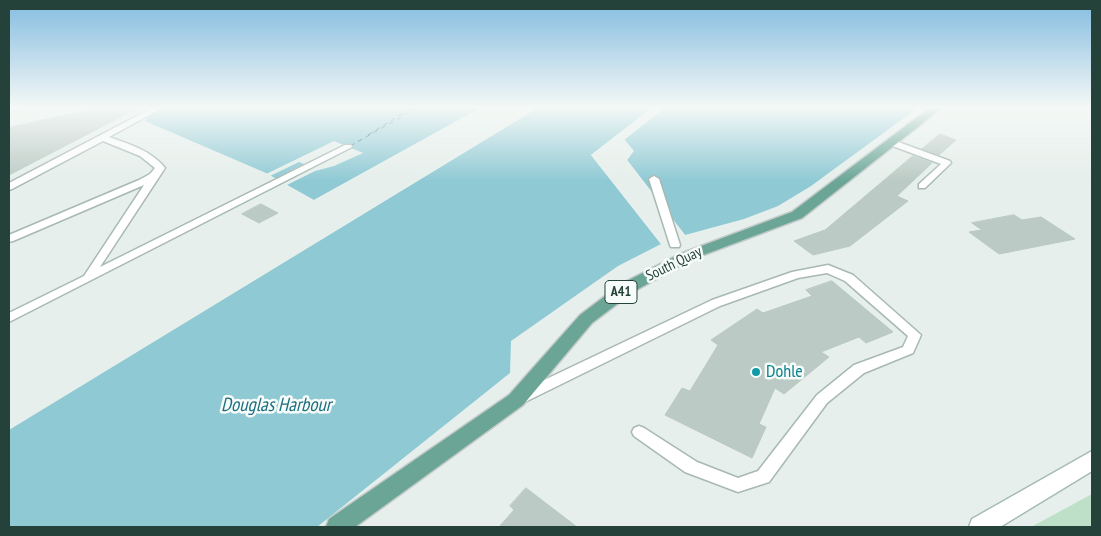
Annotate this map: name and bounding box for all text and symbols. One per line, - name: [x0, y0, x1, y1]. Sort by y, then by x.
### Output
- street label: South Quay: [643, 243, 705, 285]
- road number: A41: [605, 280, 637, 304]
- place label: Dohle: [766, 361, 803, 383]
- marker: Dohle: [750, 366, 762, 378]
- water label: Douglas Harbour: [221, 395, 331, 417]

